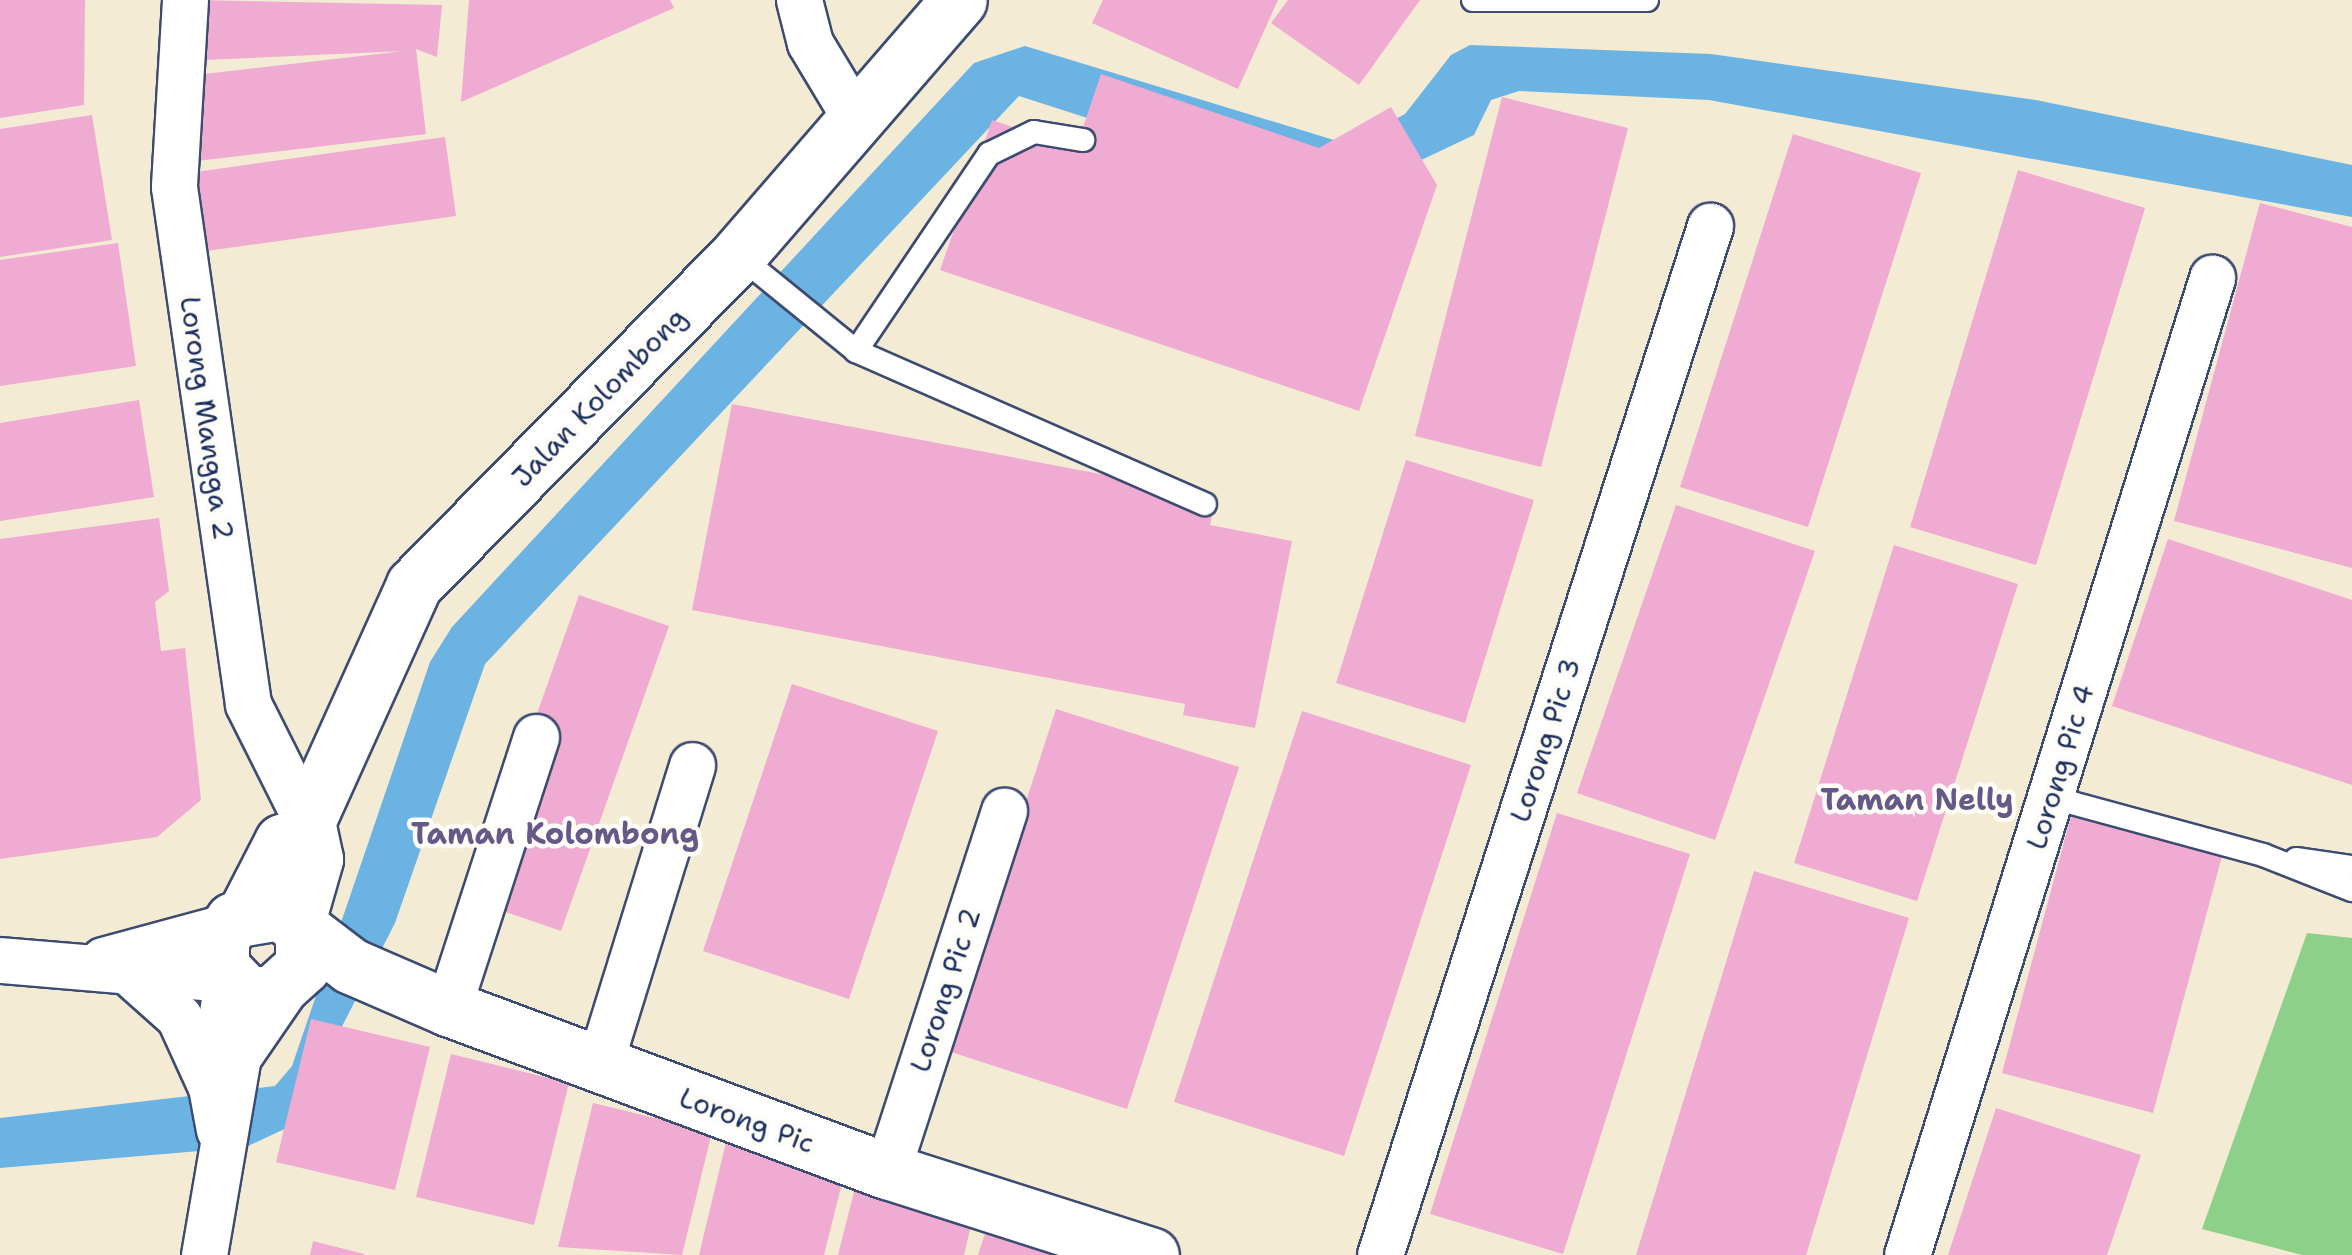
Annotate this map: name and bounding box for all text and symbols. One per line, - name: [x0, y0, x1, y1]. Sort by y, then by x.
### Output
- street label: Lorong Mangga 2: [173, 294, 241, 542]
- street label: Jalan Kolombong: [505, 300, 693, 494]
- street label: Lorong Pic 3: [1503, 654, 1587, 826]
- street label: Lorong Pic 4: [2019, 681, 2101, 853]
- district label: Taman Nelly: [1820, 782, 2014, 818]
- district label: Taman Kolombong: [411, 816, 699, 852]
- street label: Lorong Pic 2: [903, 904, 987, 1076]
- street label: Lorong Pic: [675, 1080, 819, 1160]

